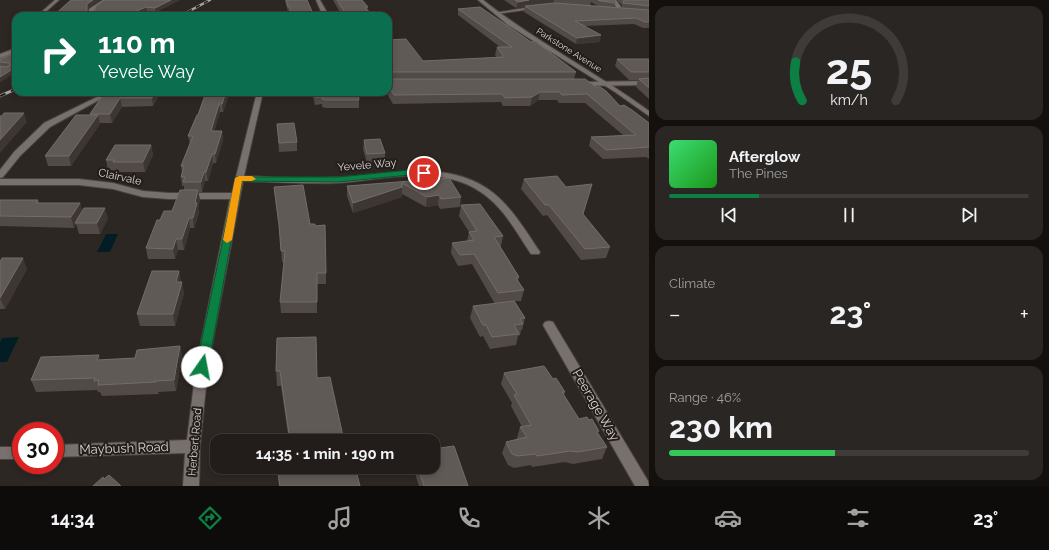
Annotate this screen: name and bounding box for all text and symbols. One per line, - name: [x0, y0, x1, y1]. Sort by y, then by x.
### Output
- street label: Parkstone Avenue: [534, 26, 604, 75]
- text: 110 m: [98, 27, 176, 60]
- icon: right: [32, 28, 84, 80]
- text: 25: [826, 45, 872, 94]
- text: Yevele Way: [98, 61, 195, 82]
- text: km/h: [830, 92, 868, 108]
- text: Afterglow: [729, 148, 800, 166]
- street label: Yevele Way: [337, 156, 397, 174]
- pin: [407, 156, 441, 190]
- icon: arrive: [413, 162, 435, 184]
- street label: Clairvale: [97, 166, 143, 188]
- text: The Pines: [729, 166, 788, 181]
- icon: previous: [718, 204, 740, 226]
- icon: pause: [838, 204, 860, 226]
- icon: next: [958, 204, 980, 226]
- text: Climate: [669, 276, 715, 291]
- text: 23°: [829, 296, 871, 331]
- text: −: [669, 301, 681, 327]
- text: +: [1020, 301, 1029, 327]
- position arrow: [181, 346, 223, 388]
- street label: Peerage Way: [569, 367, 623, 443]
- text: Range · 46%: [669, 390, 741, 405]
- street label: Herbert Road: [186, 407, 204, 477]
- text: 230 km: [669, 410, 773, 445]
- speed limit sign: 30: [12, 422, 64, 474]
- street label: Maybush Road: [79, 439, 169, 457]
- text: 14:35 · 1 min · 190 m: [256, 445, 394, 463]
- icon: directions: [196, 504, 224, 532]
- icon: music: [326, 504, 354, 532]
- icon: phone: [455, 504, 483, 532]
- icon: climate: [585, 504, 613, 532]
- icon: car: [714, 504, 742, 532]
- icon: filters: [844, 504, 872, 532]
- text: 14:34: [51, 508, 95, 529]
- text: 23°: [973, 508, 998, 529]

